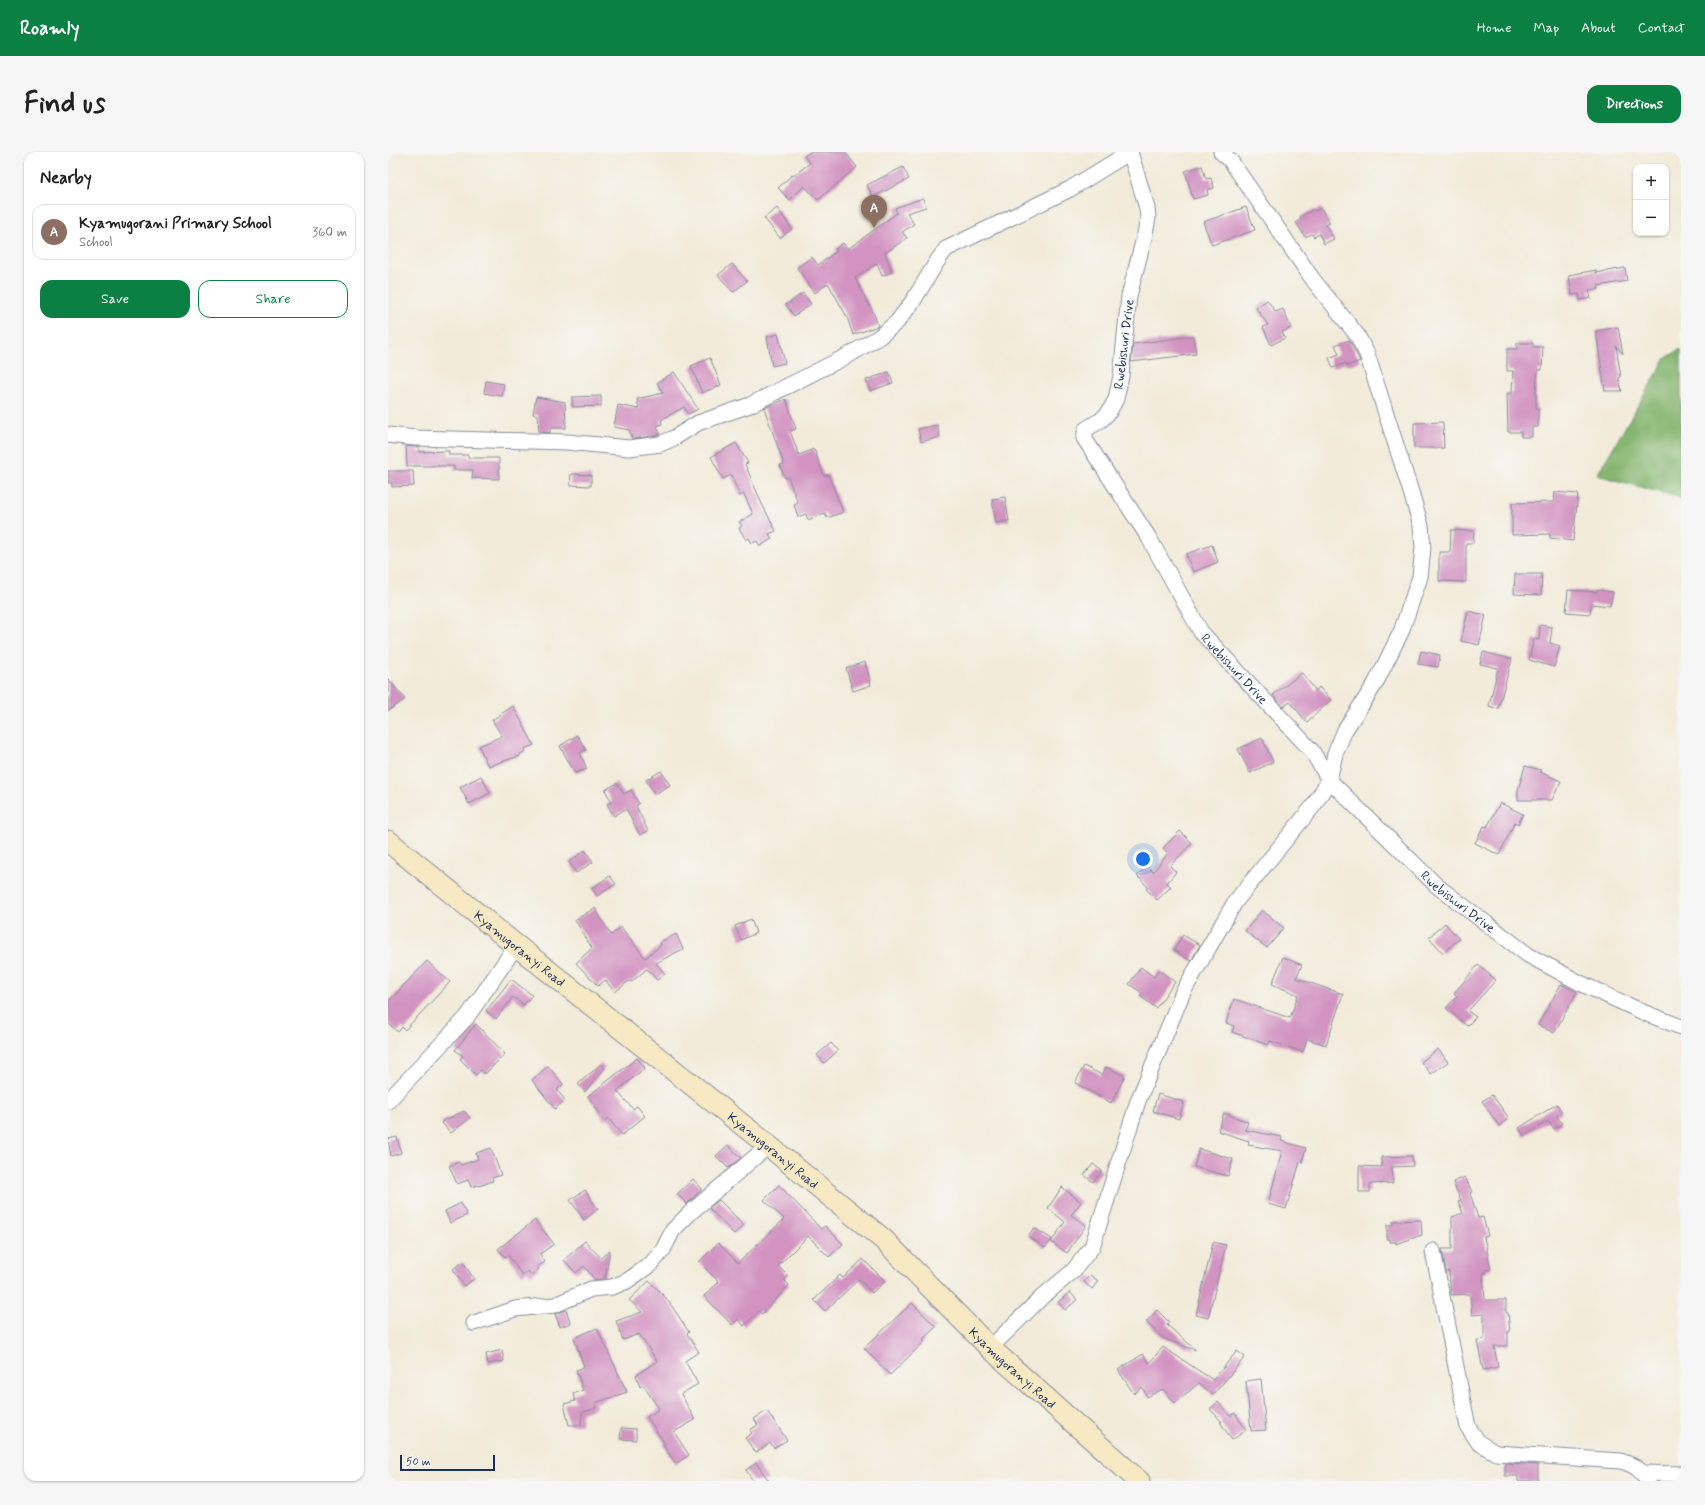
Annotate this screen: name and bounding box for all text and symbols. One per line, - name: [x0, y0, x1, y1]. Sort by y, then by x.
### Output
- text: Roamly: [20, 16, 79, 41]
- text: Home: [1477, 19, 1511, 37]
- text: Map: [1533, 19, 1559, 37]
- text: About: [1581, 19, 1616, 37]
- text: Contact: [1638, 19, 1685, 37]
- button: Directions: [1587, 85, 1681, 123]
- text: Find us: [24, 86, 105, 123]
- map controls: [1633, 164, 1669, 236]
- button: +: [1633, 164, 1669, 200]
- text: Nearby: [40, 167, 92, 189]
- pin: A: [861, 195, 887, 228]
- button: −: [1633, 200, 1669, 236]
- text: Kyamugorani Primary School: [79, 214, 272, 234]
- text: A: [50, 224, 58, 241]
- text: 360 m: [312, 224, 347, 241]
- text: School: [79, 234, 113, 251]
- button: Save: [40, 280, 190, 318]
- button: Share: [198, 280, 348, 318]
- street label: Rwebishuri Drive: [1111, 298, 1138, 390]
- street label: Rwebishuri Drive: [1197, 630, 1271, 708]
- your location: [1133, 849, 1153, 869]
- street label: Rwebishuri Drive: [1416, 867, 1498, 937]
- street label: Kyamugoranyi Road: [470, 907, 568, 991]
- street label: Kyamugoranyi Road: [723, 1109, 822, 1193]
- street label: Kyamugoranyi Road: [965, 1324, 1059, 1413]
- scale bar: [400, 1453, 495, 1472]
- text: 50 m: [406, 1455, 431, 1469]

